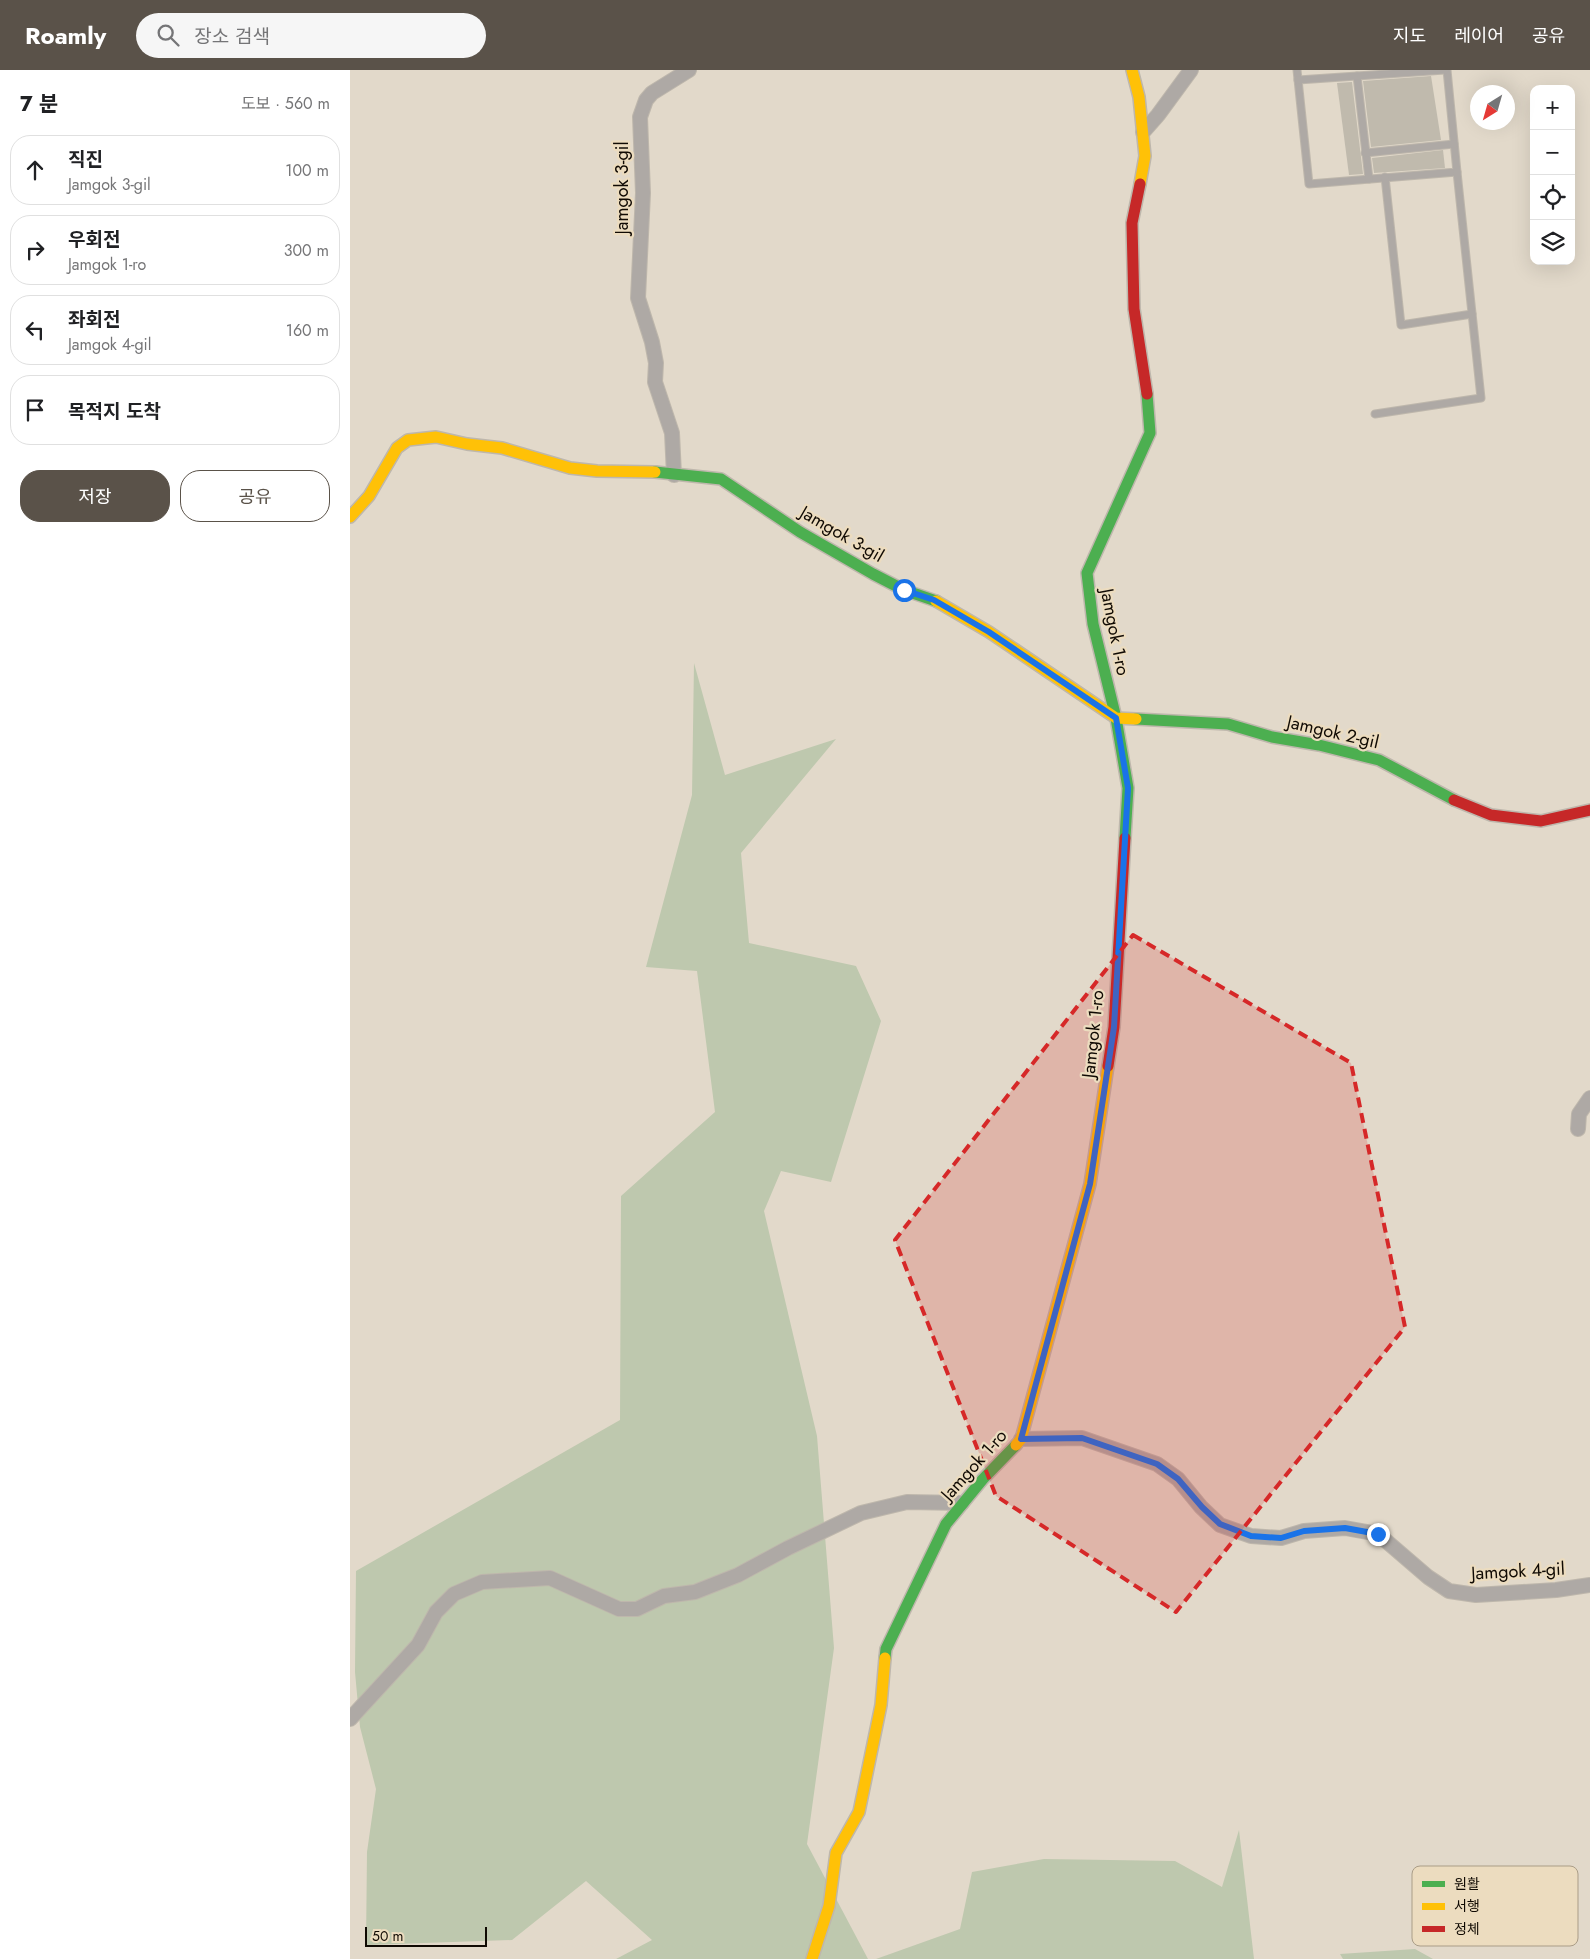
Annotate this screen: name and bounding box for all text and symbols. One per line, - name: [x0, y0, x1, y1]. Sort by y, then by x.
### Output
- search box: [136, 13, 486, 58]
- text: Roamly: [25, 18, 106, 53]
- icon: search: [154, 21, 182, 49]
- text: 장소 검색: [194, 23, 270, 50]
- text: 지도: [1393, 23, 1426, 49]
- text: 레이어: [1454, 23, 1504, 49]
- text: 공유: [1532, 23, 1565, 49]
- north arrow: [1470, 85, 1515, 130]
- map controls: [1530, 85, 1575, 265]
- button: +: [1530, 85, 1575, 130]
- text: 7 분: [20, 89, 58, 119]
- text: 도보 · 560 m: [241, 92, 330, 115]
- button: −: [1530, 130, 1575, 175]
- street label: Jamgok 3-gil: [609, 141, 635, 237]
- text: 직진: [68, 146, 103, 173]
- icon: ahead: [21, 156, 49, 184]
- text: 100 m: [285, 159, 329, 182]
- text: Jamgok 3-gil: [68, 173, 151, 196]
- button: locate: [1530, 175, 1575, 220]
- button: layers: [1530, 220, 1575, 265]
- text: 우회전: [68, 226, 120, 253]
- icon: right: [21, 236, 49, 264]
- text: 300 m: [284, 239, 329, 262]
- text: Jamgok 1-ro: [68, 253, 146, 276]
- text: 좌회전: [68, 306, 120, 333]
- icon: left: [21, 316, 49, 344]
- text: 160 m: [286, 319, 329, 342]
- text: Jamgok 4-gil: [68, 333, 151, 356]
- icon: arrive: [21, 396, 49, 424]
- text: 목적지 도착: [68, 398, 161, 425]
- button: 저장: [20, 470, 170, 522]
- button: 공유: [180, 470, 330, 522]
- street label: Jamgok 3-gil: [793, 498, 889, 569]
- route start: [893, 579, 916, 602]
- street label: Jamgok 1-ro: [1093, 584, 1136, 678]
- street label: Jamgok 2-gil: [1283, 708, 1381, 755]
- street label: Jamgok 1-ro: [1075, 989, 1111, 1081]
- street label: Jamgok 1-ro: [934, 1423, 1013, 1508]
- route end: [1367, 1523, 1390, 1546]
- street label: Jamgok 4-gil: [1468, 1556, 1566, 1587]
- legend: [1412, 1866, 1578, 1946]
- text: 원활: [1454, 1874, 1480, 1894]
- text: 서행: [1454, 1896, 1480, 1916]
- text: 정체: [1454, 1919, 1480, 1939]
- scale bar: [365, 1924, 488, 1947]
- text: 50 m: [372, 1926, 403, 1946]

